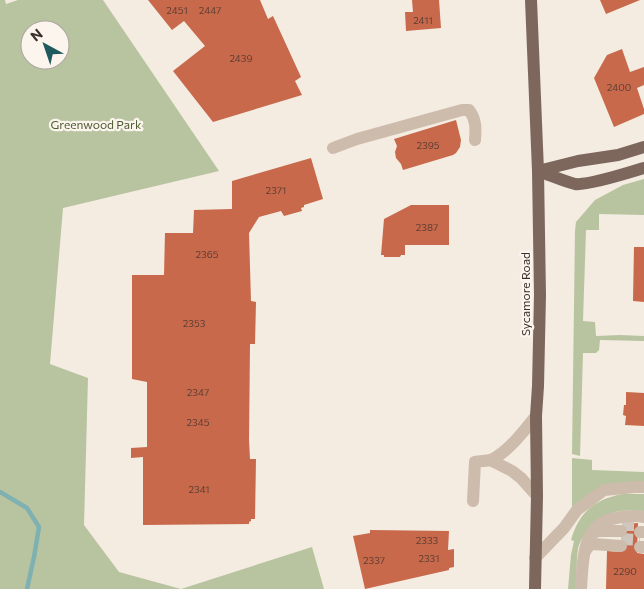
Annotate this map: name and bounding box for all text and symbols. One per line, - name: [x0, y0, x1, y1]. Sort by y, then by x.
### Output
- house number: 2451: [166, 4, 188, 16]
- house number: 2447: [199, 4, 221, 16]
- house number: 2411: [413, 14, 433, 26]
- north arrow: [20, 20, 70, 70]
- text: N: [27, 25, 46, 45]
- house number: 2439: [229, 52, 253, 64]
- house number: 2400: [607, 81, 631, 93]
- park label: Greenwood Park: [51, 117, 142, 131]
- house number: 2395: [416, 139, 440, 151]
- house number: 2371: [266, 184, 286, 196]
- house number: 2387: [416, 221, 438, 233]
- house number: 2365: [195, 248, 219, 260]
- street label: Sycamore Road: [518, 252, 532, 336]
- house number: 2353: [183, 317, 206, 329]
- house number: 2347: [187, 386, 209, 398]
- house number: 2345: [187, 416, 210, 428]
- house number: 2341: [188, 483, 210, 495]
- house number: 2333: [416, 534, 439, 546]
- house number: 2331: [418, 552, 440, 564]
- house number: 2337: [363, 554, 385, 566]
- house number: 2290: [613, 565, 637, 577]

